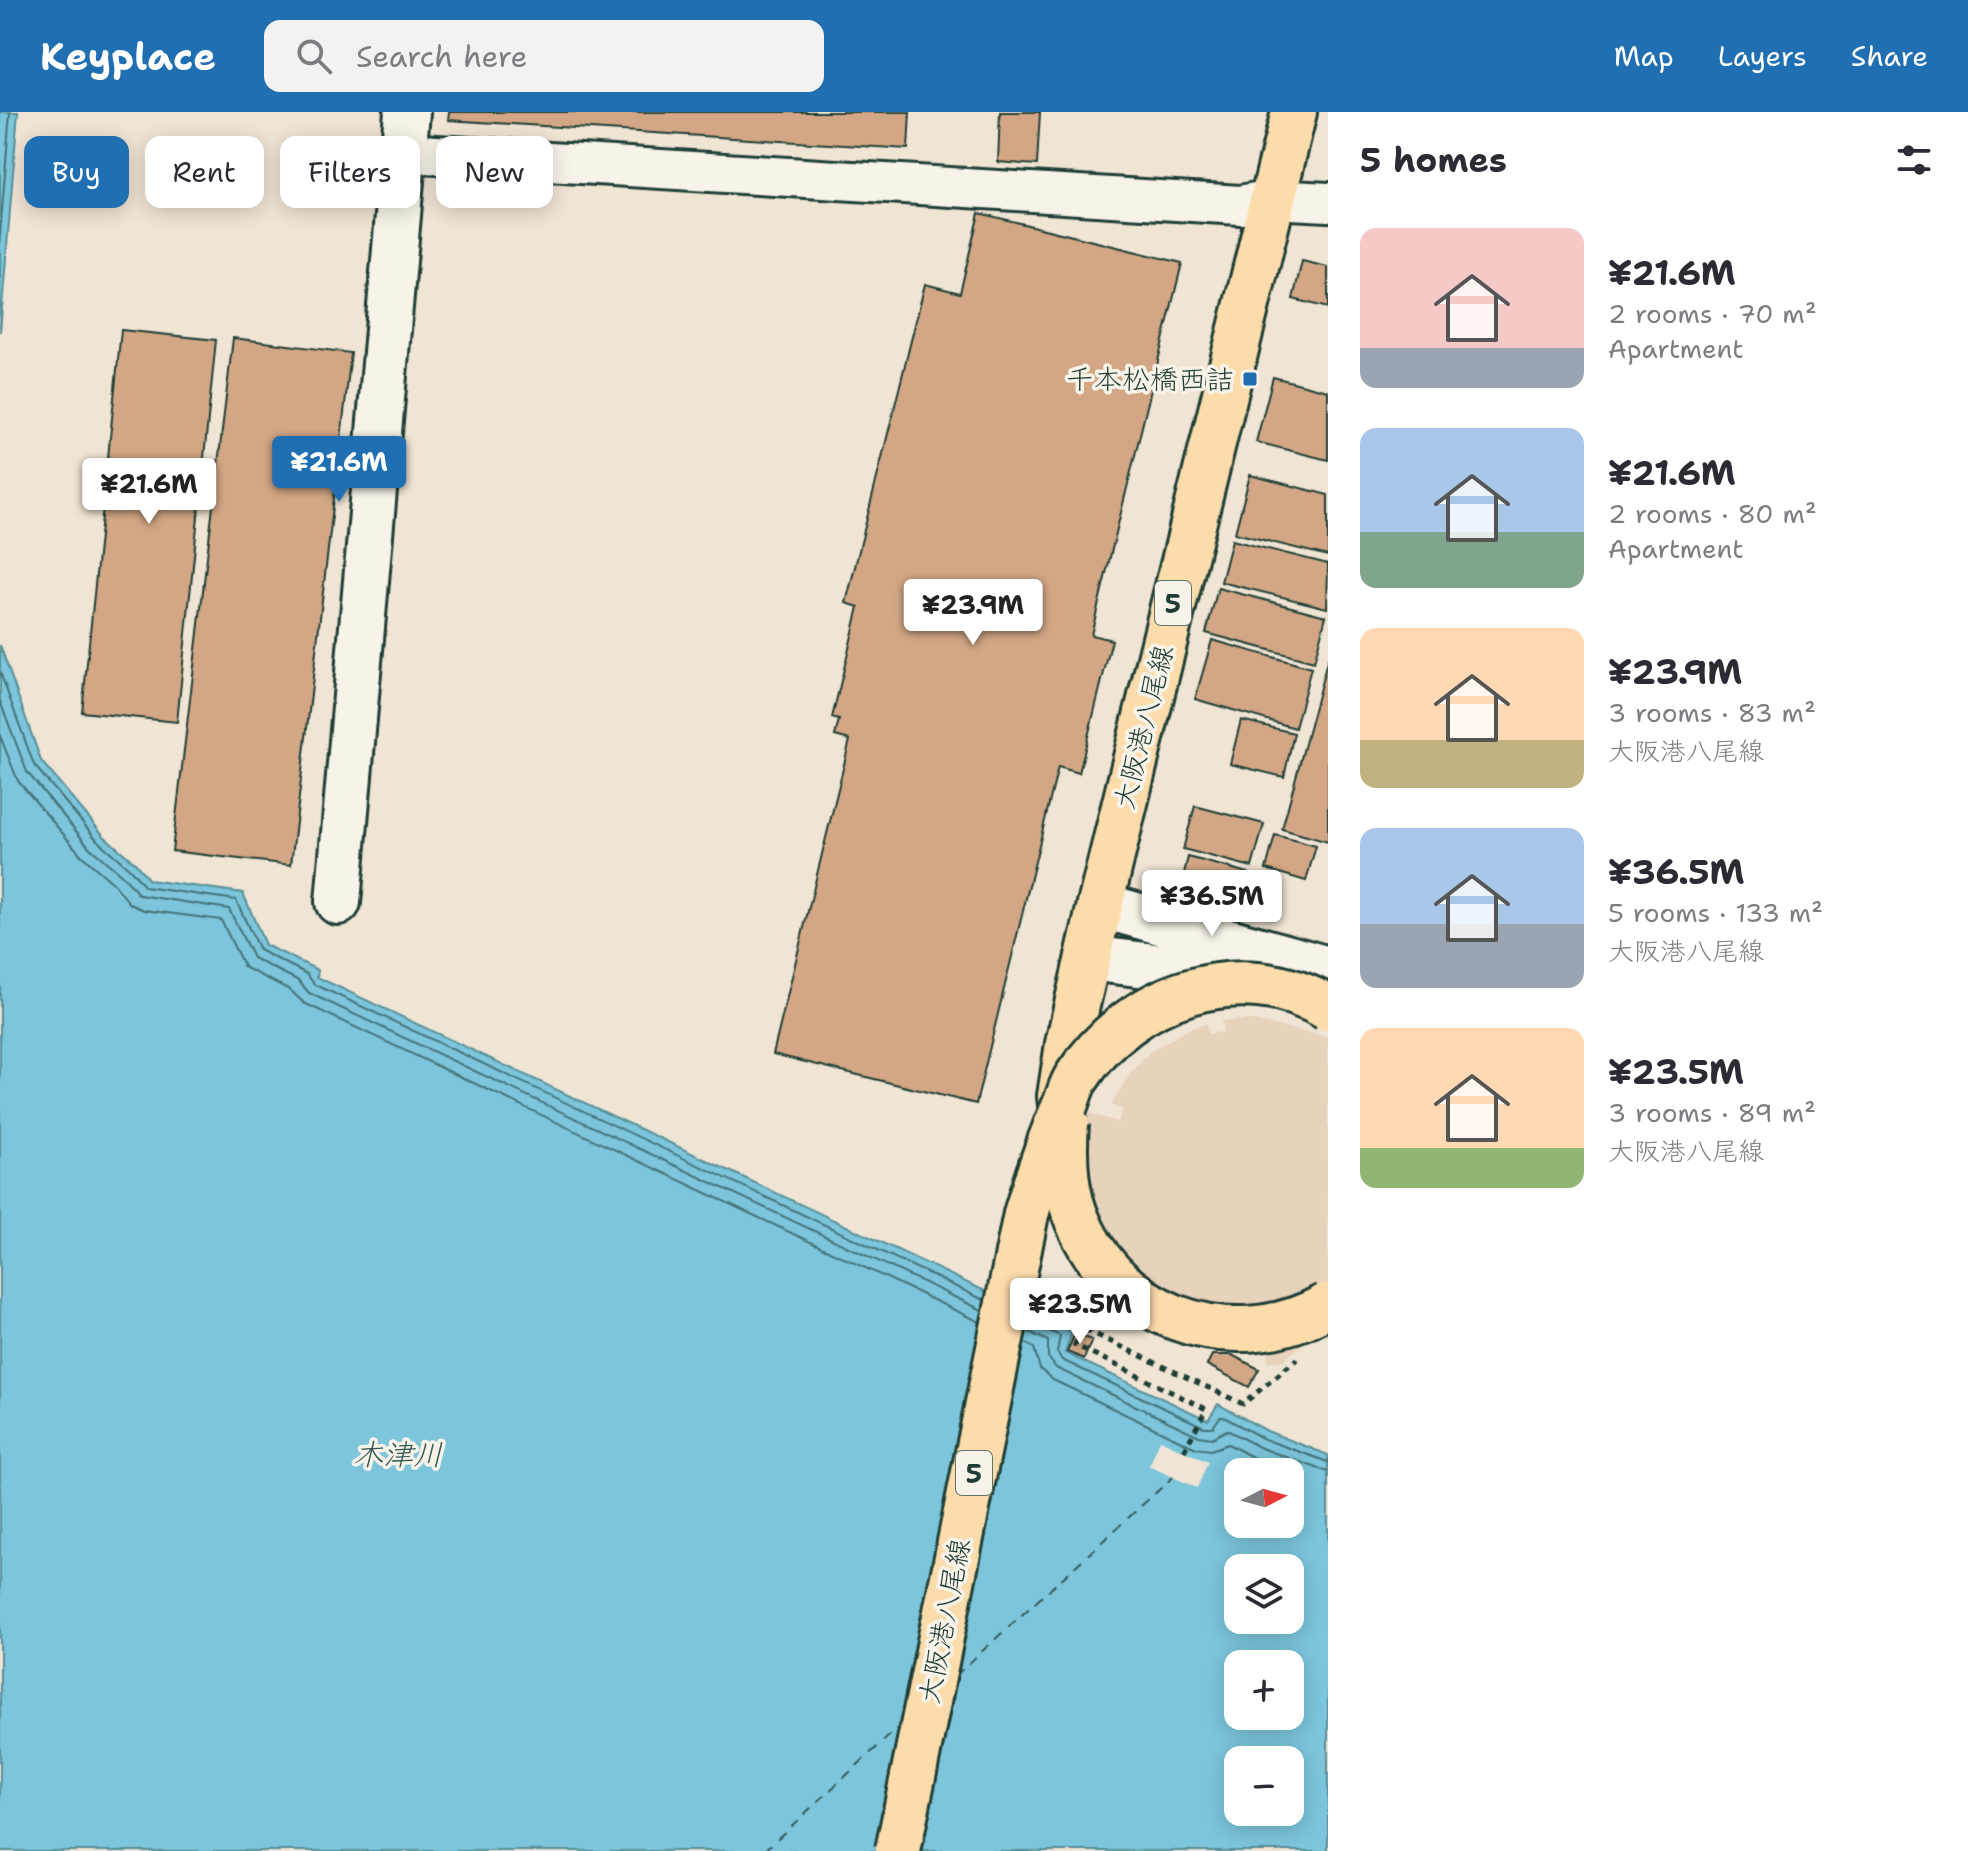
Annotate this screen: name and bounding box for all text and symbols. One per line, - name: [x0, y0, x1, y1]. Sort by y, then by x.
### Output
- search box: [264, 20, 824, 92]
- text: Keyplace: [40, 31, 216, 82]
- icon: search: [292, 34, 336, 78]
- text: Search here: [356, 36, 527, 77]
- text: Map: [1614, 37, 1674, 75]
- text: Layers: [1718, 37, 1807, 75]
- text: Share: [1851, 37, 1928, 75]
- chip: Buy: [24, 136, 129, 208]
- chip: Rent: [145, 136, 264, 208]
- chip: Filters: [280, 136, 420, 208]
- chip: New: [436, 136, 553, 208]
- text: 5 homes: [1360, 137, 1507, 183]
- icon: filters: [1892, 138, 1936, 182]
- text: ¥21.6M: [1608, 250, 1736, 296]
- icon: home: [1424, 260, 1520, 356]
- text: 2 rooms · 70 m²: [1608, 296, 1817, 331]
- text: Apartment: [1608, 331, 1744, 366]
- place label: 千本松橋西詰: [1066, 360, 1234, 398]
- marker: 千本松橋西詰: [1241, 370, 1259, 388]
- pin: ¥21.6M: [274, 436, 404, 504]
- text: ¥21.6M: [290, 444, 388, 479]
- text: ¥21.6M: [1608, 450, 1736, 496]
- pin: ¥21.6M: [84, 458, 214, 526]
- icon: home: [1424, 460, 1520, 556]
- text: ¥21.6M: [100, 466, 198, 501]
- text: 2 rooms · 80 m²: [1608, 496, 1817, 531]
- text: Apartment: [1608, 531, 1744, 566]
- pin: ¥23.9M: [908, 579, 1038, 647]
- road number: 5: [1155, 581, 1191, 625]
- text: ¥23.9M: [922, 587, 1024, 622]
- street label: 大阪港八尾線: [1104, 641, 1182, 813]
- text: ¥23.9M: [1608, 649, 1742, 695]
- icon: home: [1424, 660, 1520, 756]
- text: 3 rooms · 83 m²: [1608, 695, 1816, 730]
- text: 大阪港八尾線: [1608, 733, 1764, 768]
- text: ¥36.5M: [1608, 849, 1744, 895]
- icon: home: [1424, 860, 1520, 956]
- pin: ¥36.5M: [1147, 870, 1277, 938]
- text: ¥36.5M: [1160, 878, 1264, 913]
- text: 5 rooms · 133 m²: [1608, 895, 1823, 930]
- text: 大阪港八尾線: [1608, 933, 1764, 968]
- text: ¥23.5M: [1608, 1049, 1744, 1095]
- icon: home: [1424, 1060, 1520, 1156]
- text: 3 rooms · 89 m²: [1608, 1095, 1816, 1130]
- text: 大阪港八尾線: [1608, 1133, 1764, 1168]
- pin: ¥23.5M: [1015, 1278, 1145, 1346]
- text: ¥23.5M: [1028, 1286, 1132, 1321]
- water label: 木津川: [353, 1434, 443, 1475]
- road number: 5: [956, 1451, 992, 1495]
- north arrow: [1224, 1458, 1304, 1538]
- map controls: [1224, 1458, 1304, 1826]
- street label: 大阪港八尾線: [909, 1535, 979, 1707]
- button: layers: [1224, 1554, 1304, 1634]
- button: +: [1224, 1650, 1304, 1730]
- button: −: [1224, 1746, 1304, 1826]

